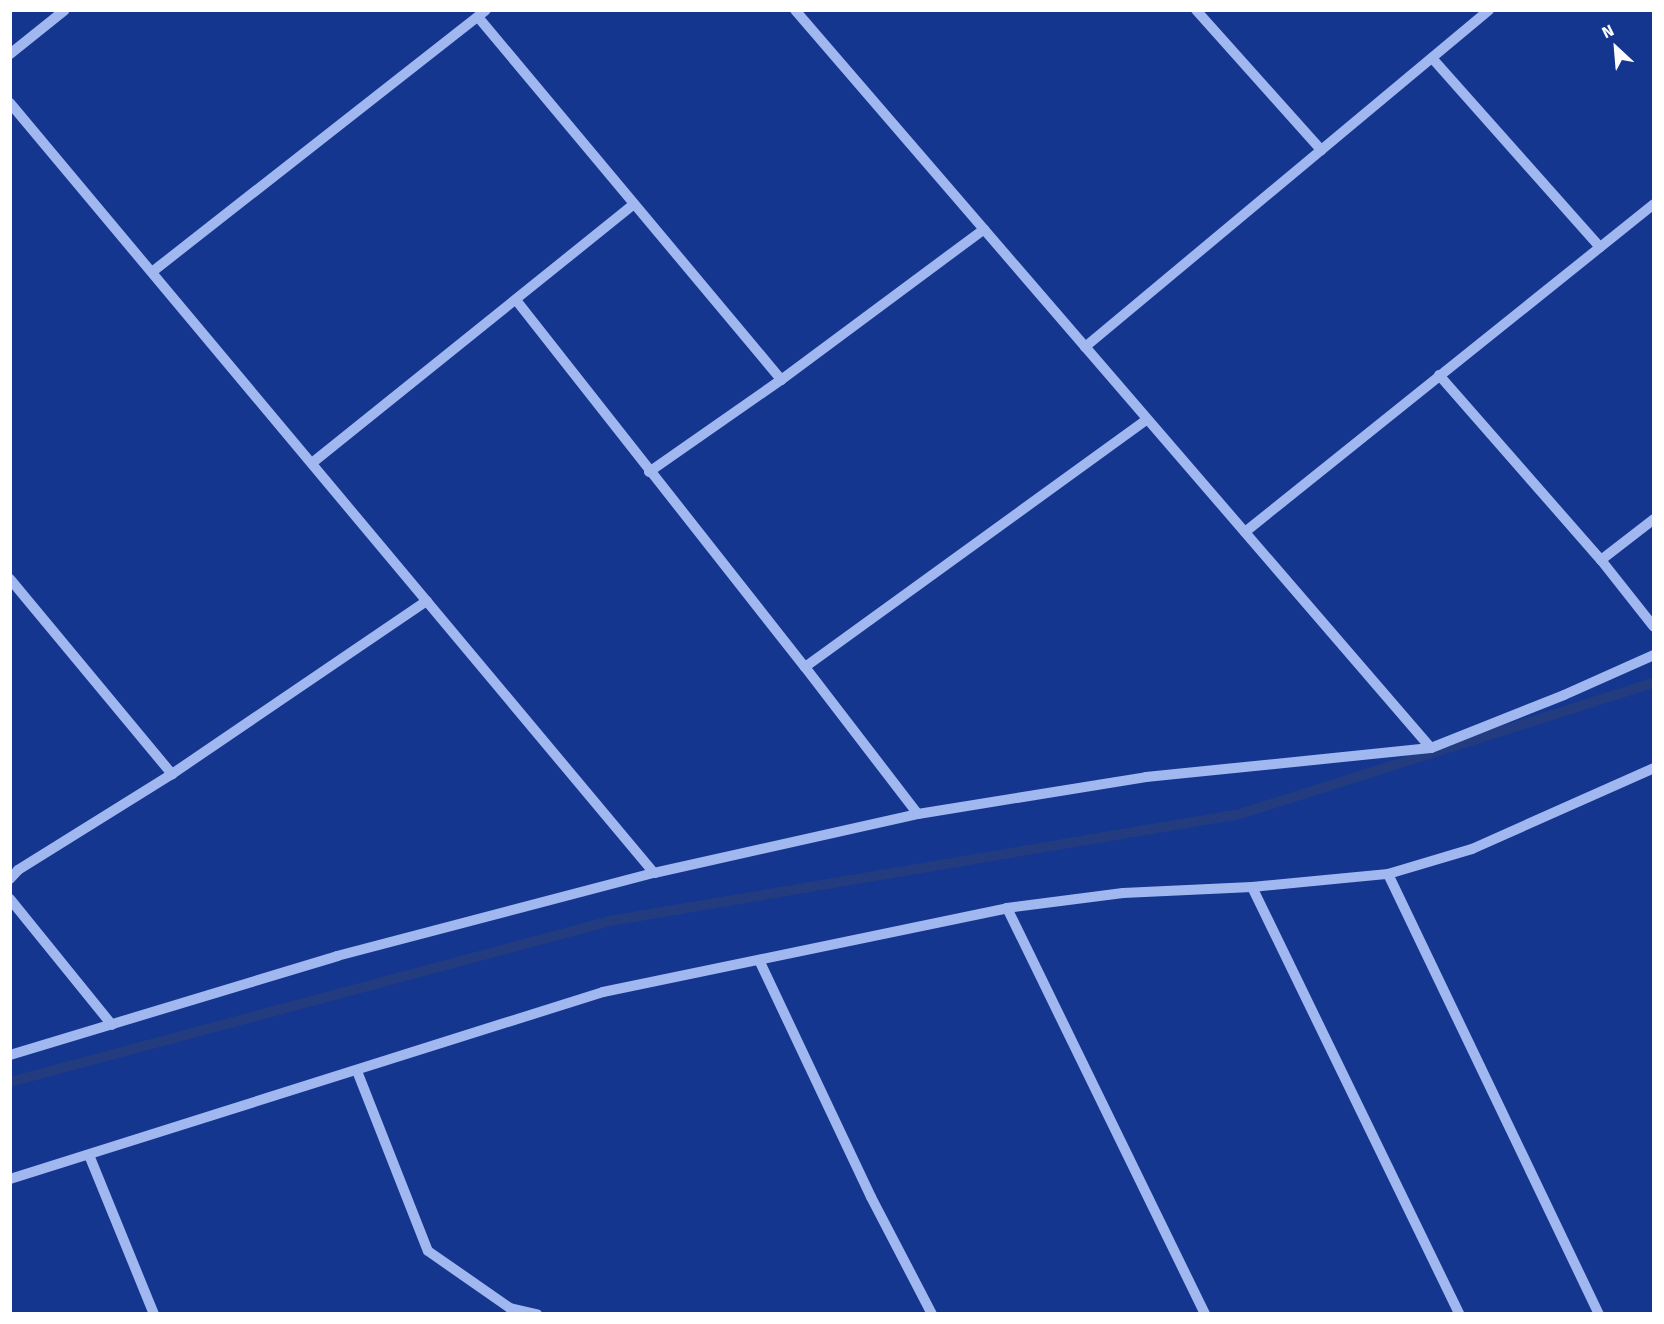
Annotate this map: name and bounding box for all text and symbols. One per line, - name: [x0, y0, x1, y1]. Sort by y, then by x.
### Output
- north arrow: [1586, 18, 1646, 78]
- text: N: [1599, 21, 1617, 42]

